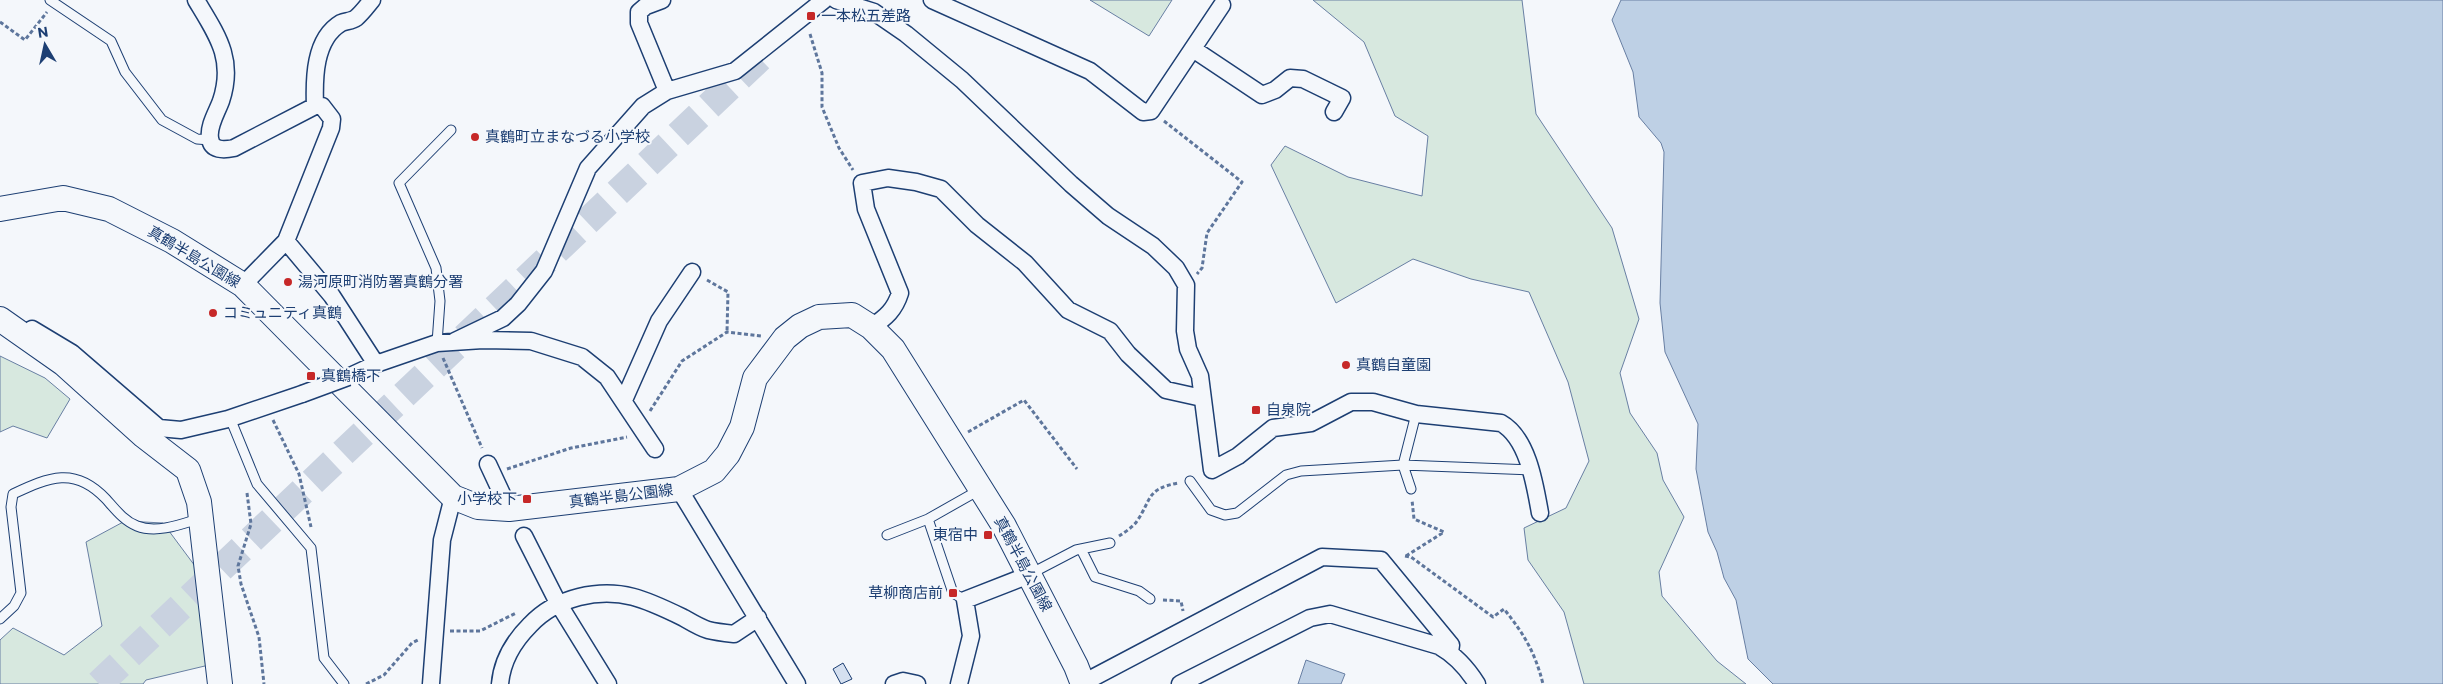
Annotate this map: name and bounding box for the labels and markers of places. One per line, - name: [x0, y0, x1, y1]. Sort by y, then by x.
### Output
- place label: 一本松五差路: [821, 6, 911, 24]
- marker: 一本松五差路: [805, 10, 817, 22]
- place label: 真鶴町立まなづる小学校: [485, 127, 650, 145]
- marker: 真鶴町立まなづる小学校: [469, 131, 481, 143]
- place label: 湯河原町消防署真鶴分署: [298, 272, 463, 290]
- marker: 湯河原町消防署真鶴分署: [282, 276, 294, 288]
- place label: コミュニティ真鶴: [223, 303, 342, 321]
- marker: コミュニティ真鶴: [207, 307, 219, 319]
- place label: 真鶴自童園: [1356, 355, 1431, 373]
- marker: 真鶴自童園: [1340, 359, 1352, 371]
- place label: 真鶴橋下: [321, 366, 381, 384]
- marker: 真鶴橋下: [305, 370, 317, 382]
- place label: 自泉院: [1266, 400, 1311, 418]
- marker: 自泉院: [1250, 404, 1262, 416]
- place label: 小学校下: [457, 489, 517, 507]
- marker: 小学校下: [521, 493, 533, 505]
- place label: 東宿中: [933, 525, 978, 543]
- marker: 東宿中: [982, 529, 994, 541]
- place label: 草柳商店前: [868, 583, 943, 601]
- marker: 草柳商店前: [947, 587, 959, 599]

